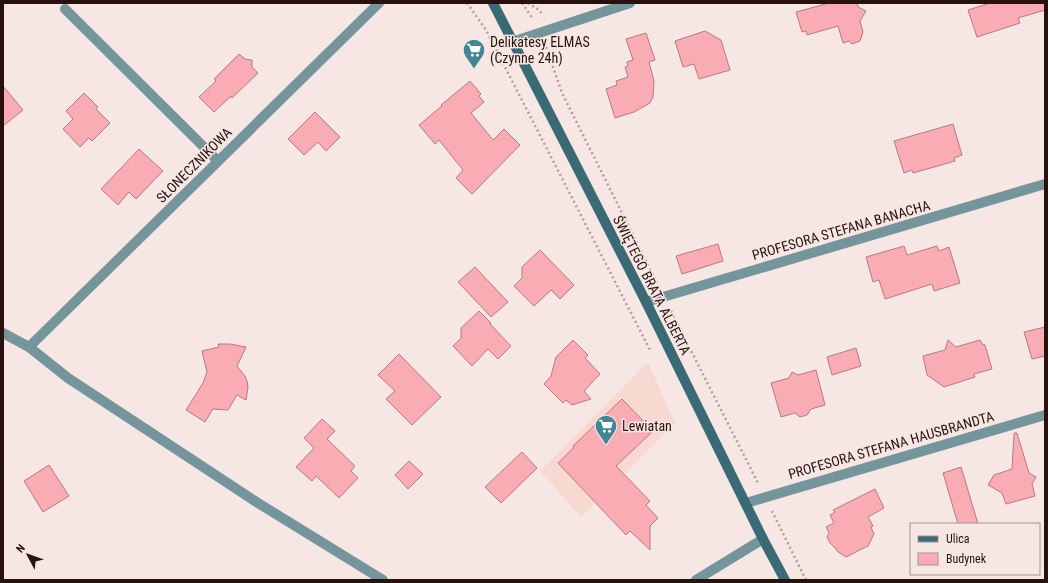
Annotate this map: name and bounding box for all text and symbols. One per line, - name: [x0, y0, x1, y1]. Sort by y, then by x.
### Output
- place label: Delikatesy ELMAS (Czynne 24h): [490, 34, 590, 67]
- supermarket icon: Delikatesy ELMAS (Czynne 24h): [461, 37, 487, 70]
- street label: SŁONECZNIKOWA: [153, 124, 235, 206]
- street label: PROFESORA STEFANA BANACHA: [750, 197, 932, 263]
- street label: ŚWIĘTEGO BRATA ALBERTA: [610, 212, 695, 357]
- street label: PROFESORA STEFANA HAUSBRANDTA: [786, 408, 996, 482]
- supermarket icon: Lewiatan: [593, 413, 619, 446]
- place label: Lewiatan: [622, 418, 672, 434]
- legend: [910, 523, 1040, 575]
- text: Ulica: [946, 532, 970, 546]
- north arrow: [8, 535, 48, 575]
- text: N: [14, 542, 28, 556]
- text: Budynek: [946, 552, 987, 566]

